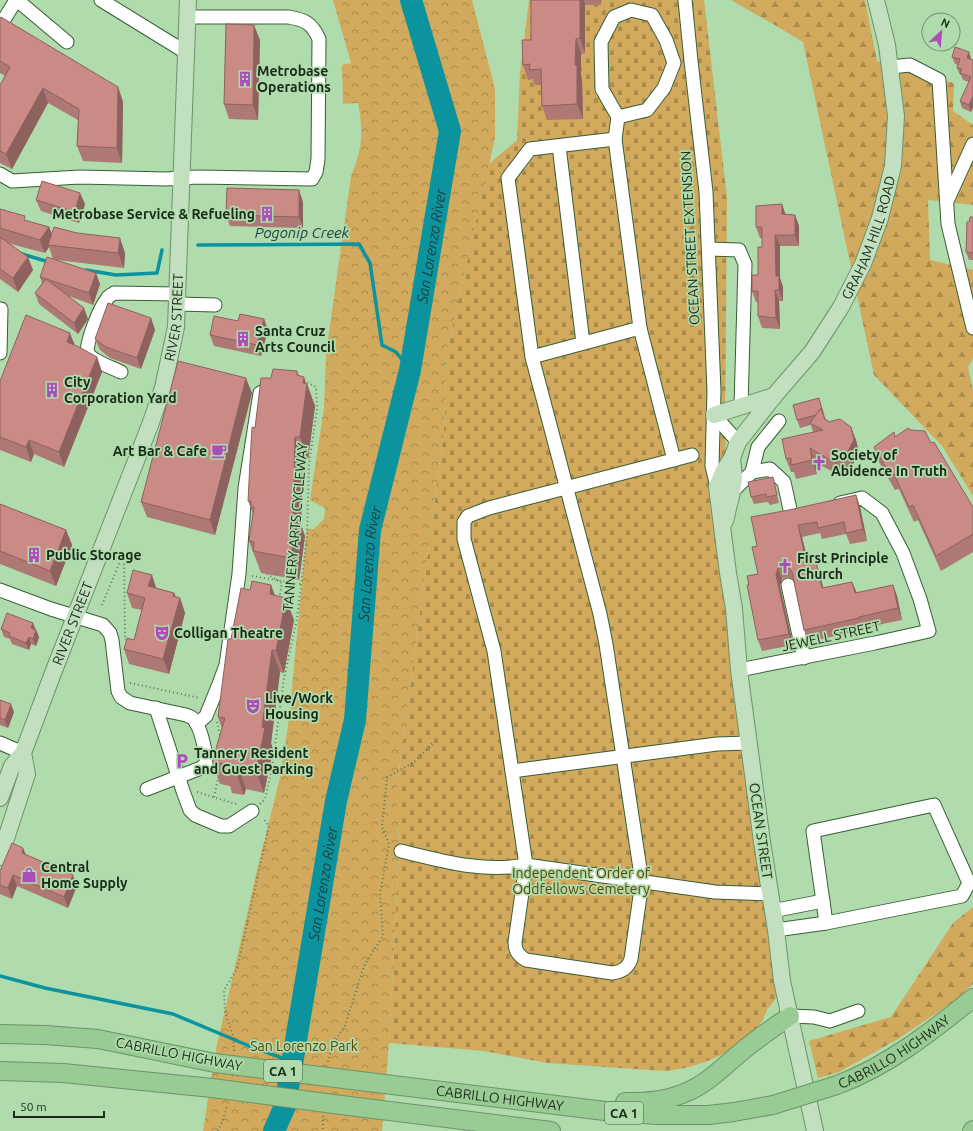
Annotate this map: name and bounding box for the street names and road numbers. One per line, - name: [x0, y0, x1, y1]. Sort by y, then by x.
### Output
- street label: OCEAN STREET EXTENSION: [677, 150, 703, 326]
- street label: GRAHAM HILL ROAD: [838, 174, 898, 302]
- street label: RIVER STREET: [161, 273, 186, 363]
- street label: TANNERY ARTS CYCLEWAY: [280, 442, 310, 612]
- street label: RIVER STREET: [49, 579, 96, 667]
- street label: JEWELL STREET: [780, 618, 882, 654]
- street label: OCEAN STREET: [746, 782, 776, 880]
- street label: CABRILLO HIGHWAY: [836, 1012, 953, 1092]
- street label: CABRILLO HIGHWAY: [114, 1034, 244, 1074]
- road number: CA 1: [264, 1060, 302, 1082]
- street label: CABRILLO HIGHWAY: [435, 1082, 565, 1114]
- road number: CA 1: [605, 1102, 643, 1124]

